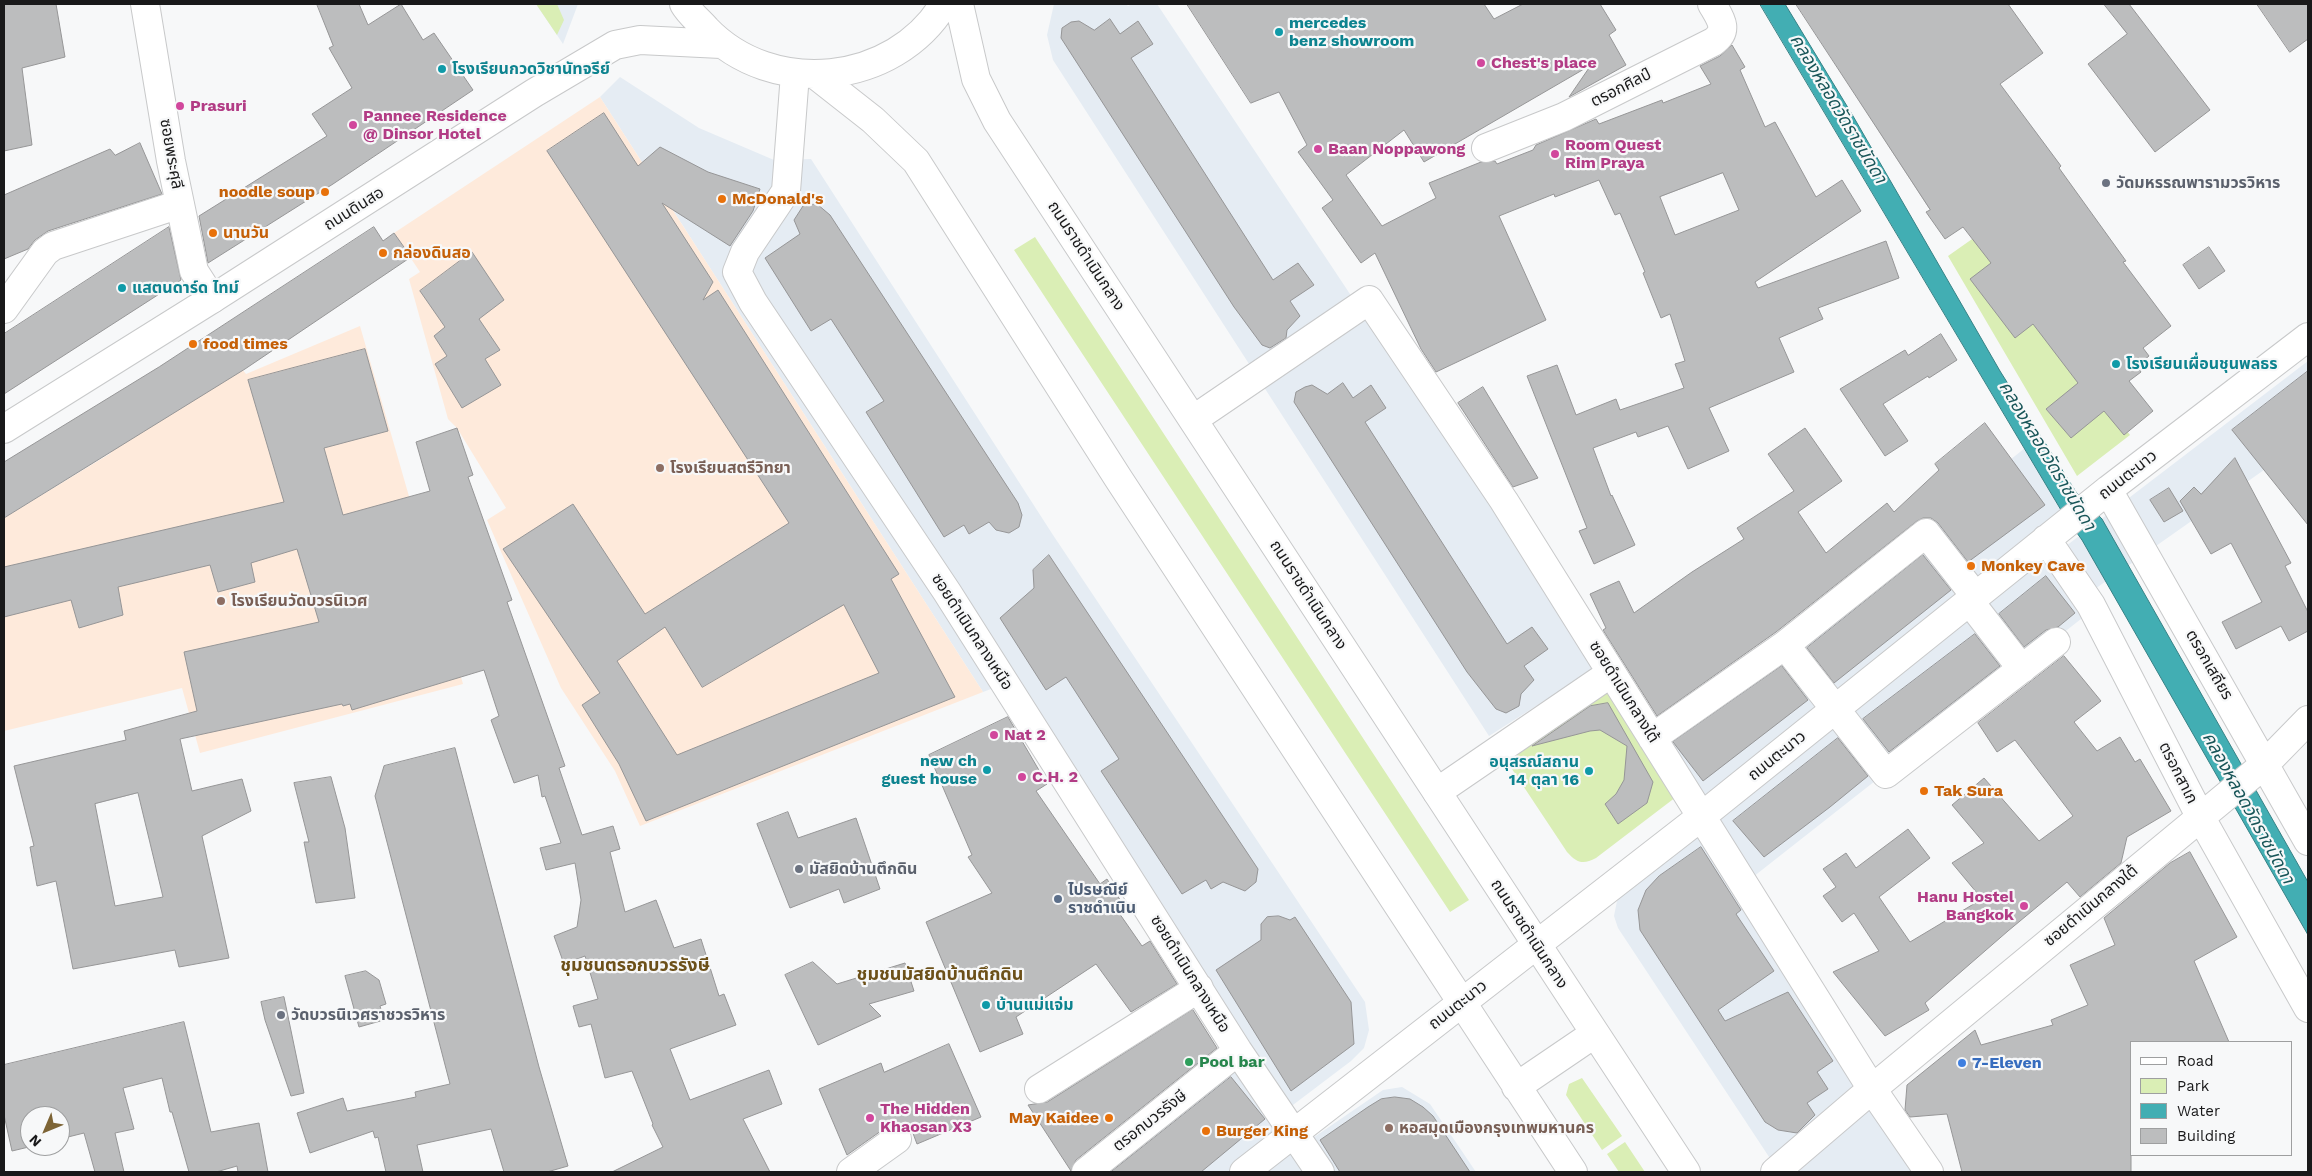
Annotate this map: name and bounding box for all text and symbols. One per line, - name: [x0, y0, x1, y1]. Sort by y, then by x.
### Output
- place label: mercedes benz showroom: [1289, 13, 1414, 51]
- marker: mercedes benz showroom: [1273, 26, 1285, 38]
- water label: คลองหลอดวัดราชนัดดา: [1785, 31, 1891, 187]
- place label: Chest's place: [1491, 53, 1597, 73]
- marker: Chest's place: [1475, 57, 1487, 69]
- place label: โรงเรียนกวดวิชานัทจรีย์: [452, 59, 610, 79]
- marker: โรงเรียนกวดวิชานัทจรีย์: [436, 63, 448, 75]
- street label: ตรอกศิลป์: [1587, 65, 1655, 111]
- place label: Prasuri: [190, 96, 247, 116]
- marker: Prasuri: [174, 100, 186, 112]
- place label: Pannee Residence @ Dinsor Hotel: [363, 106, 507, 144]
- street label: ซอยพระศุลี: [155, 117, 187, 191]
- marker: Pannee Residence @ Dinsor Hotel: [347, 119, 359, 131]
- place label: Room Quest Rim Praya: [1565, 135, 1661, 173]
- place label: Baan Noppawong: [1328, 139, 1465, 159]
- marker: Baan Noppawong: [1312, 143, 1324, 155]
- marker: Room Quest Rim Praya: [1549, 148, 1561, 160]
- place label: วัดมหรรณพารามวรวิหาร: [2116, 173, 2280, 193]
- marker: วัดมหรรณพารามวรวิหาร: [2100, 177, 2112, 189]
- place label: noodle soup: [219, 182, 315, 202]
- street label: ถนนดินสอ: [320, 183, 388, 235]
- marker: noodle soup: [319, 186, 331, 198]
- place label: McDonald's: [732, 189, 824, 209]
- marker: McDonald's: [716, 193, 728, 205]
- street label: ถนนราชดำเนินกลาง: [1043, 198, 1129, 314]
- place label: นานวัน: [223, 223, 269, 243]
- marker: นานวัน: [207, 227, 219, 239]
- place label: กล่องดินสอ: [393, 243, 471, 263]
- marker: กล่องดินสอ: [377, 247, 389, 259]
- place label: แสตนดาร์ด ไทม์: [132, 278, 239, 298]
- marker: แสตนดาร์ด ไทม์: [116, 282, 128, 294]
- place label: food times: [203, 334, 288, 354]
- marker: food times: [187, 338, 199, 350]
- place label: โรงเรียนเผื่อนชุนพลธร: [2126, 354, 2277, 374]
- marker: โรงเรียนเผื่อนชุนพลธร: [2110, 358, 2122, 370]
- water label: คลองหลอดวัดราชนัดดา: [1994, 378, 2100, 534]
- street label: ถนนตะนาว: [2095, 446, 2161, 504]
- place label: โรงเรียนสตรีวิทยา: [670, 458, 791, 478]
- marker: โรงเรียนสตรีวิทยา: [654, 462, 666, 474]
- street label: ถนนราชดำเนินกลาง: [1265, 537, 1351, 653]
- place label: Monkey Cave: [1981, 556, 2085, 576]
- marker: Monkey Cave: [1965, 560, 1977, 572]
- street label: ซอยดำเนินกลางเหนือ: [927, 570, 1017, 694]
- place label: โรงเรียนวัดบวรนิเวศ: [231, 591, 367, 611]
- marker: โรงเรียนวัดบวรนิเวศ: [215, 595, 227, 607]
- street label: ตรอกเสถียร: [2181, 627, 2237, 703]
- street label: ซอยดำเนินกลางใต้: [1585, 637, 1663, 747]
- place label: Nat 2: [1004, 725, 1046, 745]
- street label: ถนนตะนาว: [1744, 727, 1810, 785]
- water label: คลองหลอดวัดราชนัดดา: [2197, 728, 2299, 888]
- marker: Nat 2: [988, 729, 1000, 741]
- street label: ตรอกสาเก: [2154, 739, 2202, 807]
- place label: new ch guest house: [882, 751, 977, 789]
- place label: อนุสรณ์สถาน 14 ตุลา 16: [1489, 752, 1579, 790]
- marker: new ch guest house: [981, 764, 993, 776]
- marker: อนุสรณ์สถาน 14 ตุลา 16: [1583, 765, 1595, 777]
- place label: C.H. 2: [1032, 767, 1078, 787]
- marker: C.H. 2: [1016, 771, 1028, 783]
- place label: Tak Sura: [1934, 781, 2003, 801]
- marker: Tak Sura: [1918, 785, 1930, 797]
- place label: มัสยิดบ้านตึกดิน: [809, 859, 917, 879]
- street label: ซอยดำเนินกลางใต้: [2040, 861, 2142, 951]
- marker: มัสยิดบ้านตึกดิน: [793, 863, 805, 875]
- street label: ถนนราชดำเนินกลาง: [1486, 876, 1572, 992]
- place label: ไปรษณีย์ ราชดำเนิน: [1068, 880, 1136, 918]
- place label: Hanu Hostel Bangkok: [1917, 887, 2014, 925]
- marker: ไปรษณีย์ ราชดำเนิน: [1052, 893, 1064, 905]
- marker: Hanu Hostel Bangkok: [2018, 900, 2030, 912]
- street label: ซอยดำเนินกลางเหนือ: [1146, 912, 1234, 1036]
- district label: ชุมชนตรอกบวรรังษี: [560, 955, 710, 977]
- district label: ชุมชนมัสยิดบ้านตึกดิน: [857, 964, 1023, 986]
- street label: ถนนตะนาว: [1425, 976, 1491, 1034]
- place label: บ้านแม่แจ่ม: [996, 995, 1073, 1015]
- marker: บ้านแม่แจ่ม: [980, 999, 992, 1011]
- place label: วัดบวรนิเวศราชวรวิหาร: [291, 1005, 445, 1025]
- marker: วัดบวรนิเวศราชวรวิหาร: [275, 1009, 287, 1021]
- legend: [2130, 1041, 2292, 1156]
- place label: Pool bar: [1199, 1052, 1265, 1072]
- text: Road: [2177, 1052, 2214, 1070]
- place label: 7-Eleven: [1972, 1053, 2042, 1073]
- marker: Pool bar: [1183, 1056, 1195, 1068]
- marker: 7-Eleven: [1956, 1057, 1968, 1069]
- text: Park: [2177, 1077, 2209, 1095]
- street label: ตรอกบวรรังษี: [1109, 1086, 1191, 1156]
- place label: The Hidden Khaosan X3: [880, 1099, 972, 1137]
- text: Water: [2177, 1102, 2220, 1120]
- north arrow: [20, 1106, 70, 1156]
- place label: May Kaidee: [1009, 1108, 1099, 1128]
- marker: The Hidden Khaosan X3: [864, 1112, 876, 1124]
- marker: May Kaidee: [1103, 1112, 1115, 1124]
- place label: หอสมุดเมืองกรุงเทพมหานคร: [1399, 1118, 1594, 1138]
- place label: Burger King: [1216, 1121, 1308, 1141]
- marker: หอสมุดเมืองกรุงเทพมหานคร: [1383, 1122, 1395, 1134]
- marker: Burger King: [1200, 1125, 1212, 1137]
- text: Building: [2177, 1127, 2235, 1145]
- text: N: [26, 1132, 44, 1150]

